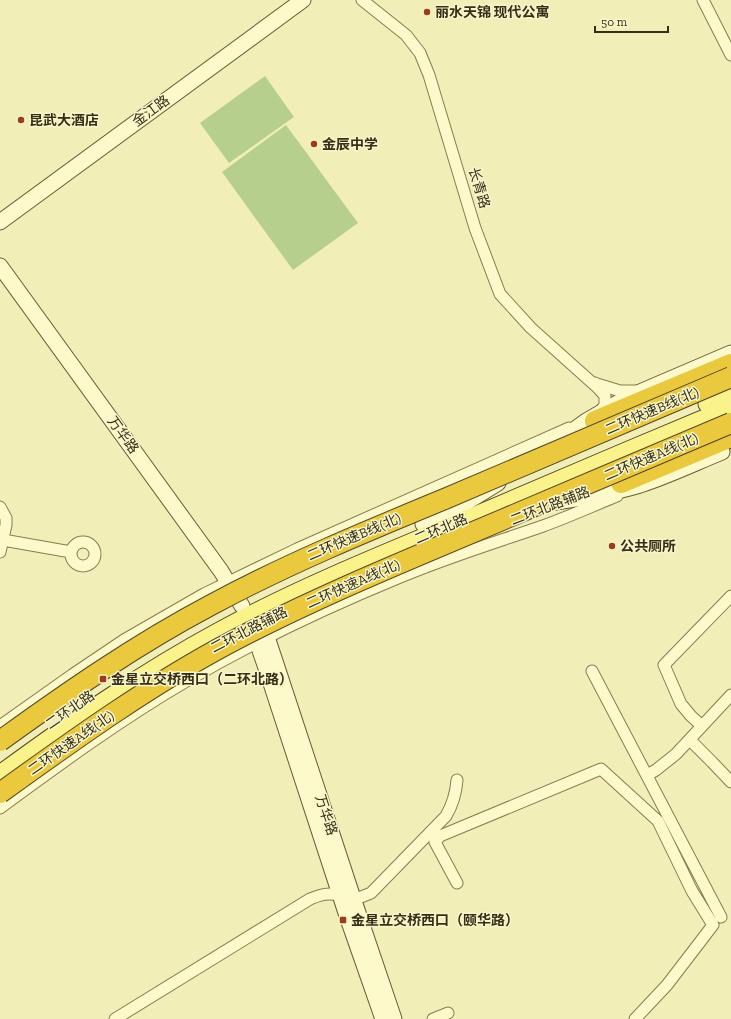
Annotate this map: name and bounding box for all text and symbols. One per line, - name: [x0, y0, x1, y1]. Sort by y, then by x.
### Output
- place label: 丽水天锦 现代公寓: [435, 4, 550, 21]
- marker: 丽水天锦 现代公寓: [422, 7, 432, 17]
- scale bar: [595, 8, 668, 34]
- text: 50 m: [601, 15, 628, 29]
- street label: 金江路: [129, 92, 173, 130]
- place label: 昆武大酒店: [29, 112, 99, 129]
- marker: 昆武大酒店: [16, 115, 26, 125]
- place label: 金辰中学: [322, 136, 378, 153]
- marker: 金辰中学: [309, 139, 319, 149]
- street label: 长青路: [465, 165, 493, 211]
- street label: 二环快速B线(北): [603, 384, 702, 438]
- street label: 万华路: [104, 413, 142, 457]
- street label: 二环快速A线(北): [601, 429, 701, 485]
- street label: 二环北路辅路: [508, 483, 592, 529]
- street label: 二环快速B线(北): [305, 510, 404, 564]
- street label: 二环北路: [412, 510, 470, 548]
- place label: 公共厕所: [620, 538, 676, 555]
- marker: 公共厕所: [607, 541, 617, 551]
- street label: 二环快速A线(北): [304, 556, 403, 612]
- street label: 二环北路辅路: [208, 603, 290, 657]
- place label: 金星立交桥西口（二环北路）: [111, 671, 293, 688]
- marker: 金星立交桥西口（二环北路）: [98, 674, 108, 684]
- street label: 二环北路: [42, 687, 98, 733]
- street label: 二环快速A线(北): [25, 707, 117, 779]
- street label: 万华路: [311, 792, 341, 838]
- place label: 金星立交桥西口（颐华路）: [351, 912, 519, 929]
- marker: 金星立交桥西口（颐华路）: [338, 915, 348, 925]

